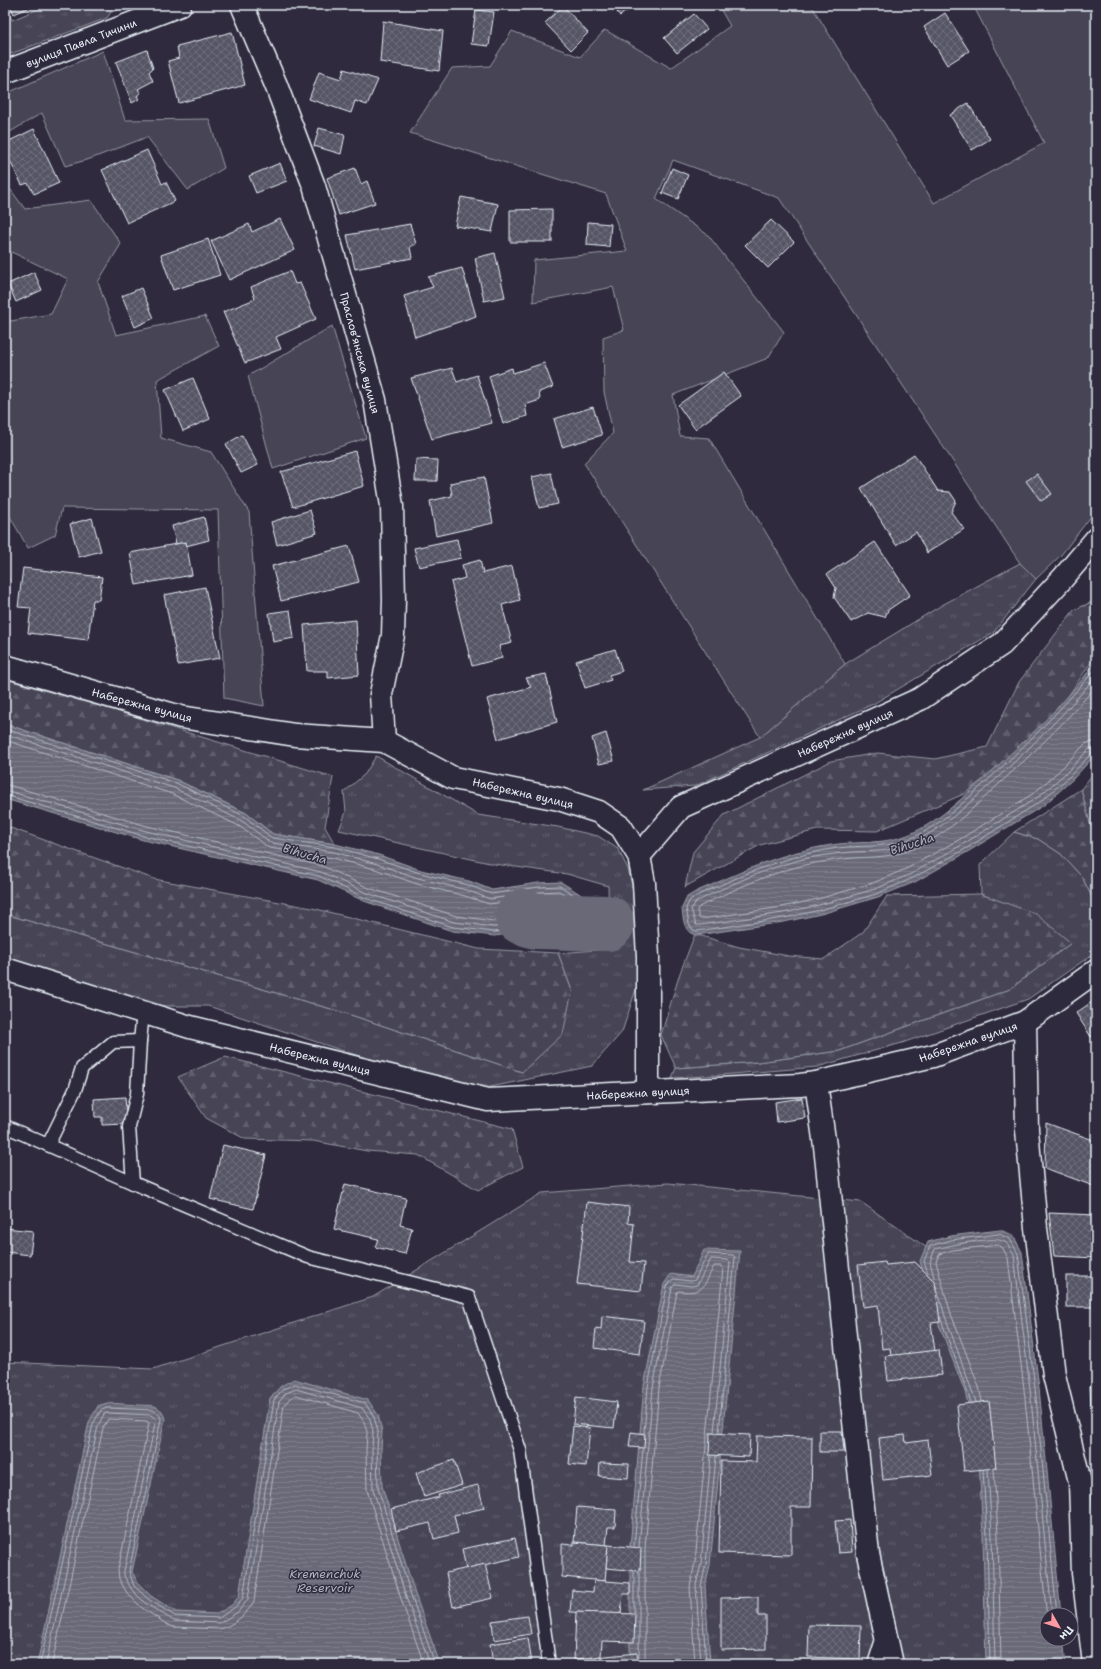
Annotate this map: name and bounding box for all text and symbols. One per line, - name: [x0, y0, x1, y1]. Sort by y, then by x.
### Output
- street label: вулиця Павла Тичини: [23, 15, 139, 72]
- street label: Прасловʼянська вулиця: [336, 291, 383, 415]
- street label: Набережна вулиця: [90, 685, 194, 726]
- street label: Набережна вулиця: [795, 706, 895, 761]
- street label: Набережна вулиця: [471, 775, 575, 812]
- water label: Bihucha: [888, 829, 936, 859]
- water label: Bihucha: [281, 840, 329, 868]
- street label: Набережна вулиця: [917, 1019, 1019, 1066]
- street label: Набережна вулиця: [268, 1040, 372, 1079]
- street label: Набережна вулиця: [586, 1083, 690, 1104]
- water label: Kremenchuk Reservoir: [290, 1566, 361, 1596]
- north arrow: [1039, 1607, 1079, 1647]
- text: Пн: [1056, 1623, 1077, 1643]

